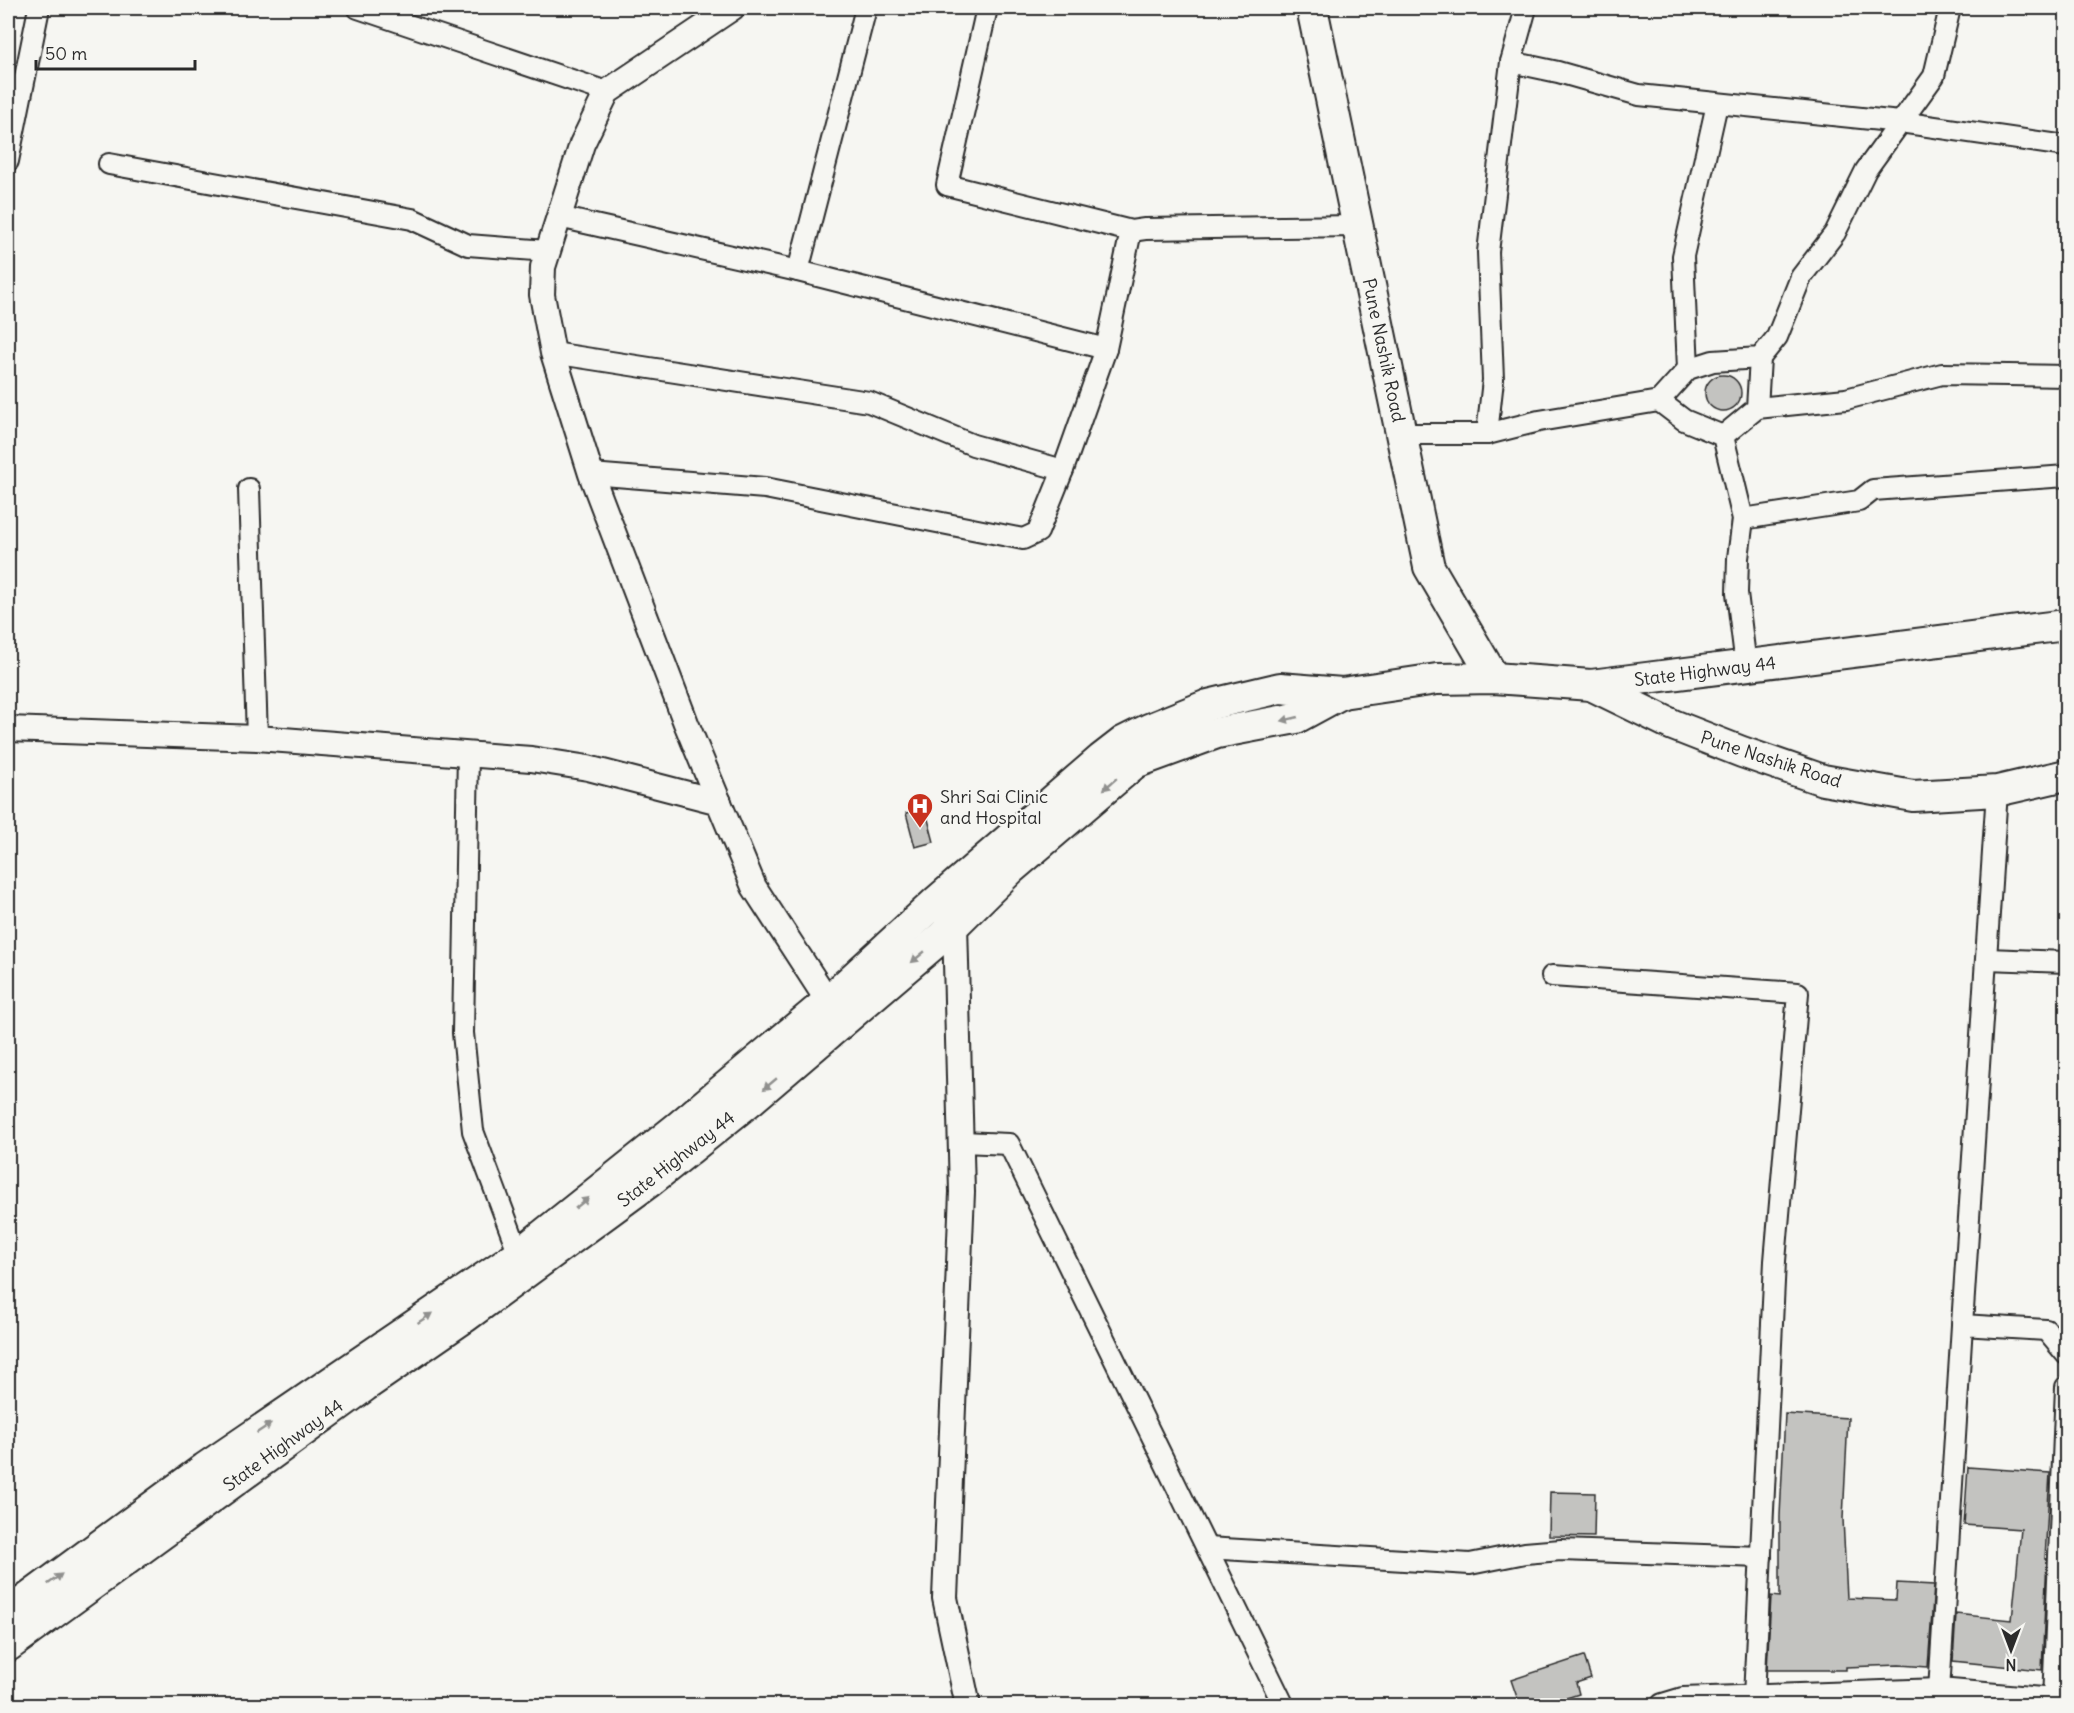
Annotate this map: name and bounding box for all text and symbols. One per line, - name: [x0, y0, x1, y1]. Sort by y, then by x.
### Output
- scale bar: [36, 33, 195, 71]
- text: 50 m: [45, 42, 87, 65]
- street label: Pune Nashik Road: [1358, 276, 1411, 424]
- street label: State Highway 44: [1633, 651, 1777, 691]
- one-way arrow: [1281, 714, 1299, 724]
- street label: Pune Nashik Road: [1698, 725, 1845, 793]
- one-way arrow: [1103, 777, 1118, 790]
- place label: Shri Sai Clinic and Hospital: [940, 785, 1048, 829]
- hospital icon: Shri Sai Clinic and Hospital: [905, 791, 935, 829]
- one-way arrow: [911, 950, 926, 963]
- one-way arrow: [762, 1077, 778, 1090]
- street label: State Highway 44: [613, 1106, 739, 1212]
- one-way arrow: [575, 1198, 590, 1210]
- one-way arrow: [417, 1313, 433, 1324]
- street label: State Highway 44: [218, 1394, 348, 1496]
- one-way arrow: [255, 1422, 271, 1434]
- one-way arrow: [47, 1573, 62, 1585]
- north arrow: [1981, 1620, 2041, 1680]
- text: N: [2005, 1655, 2017, 1675]

